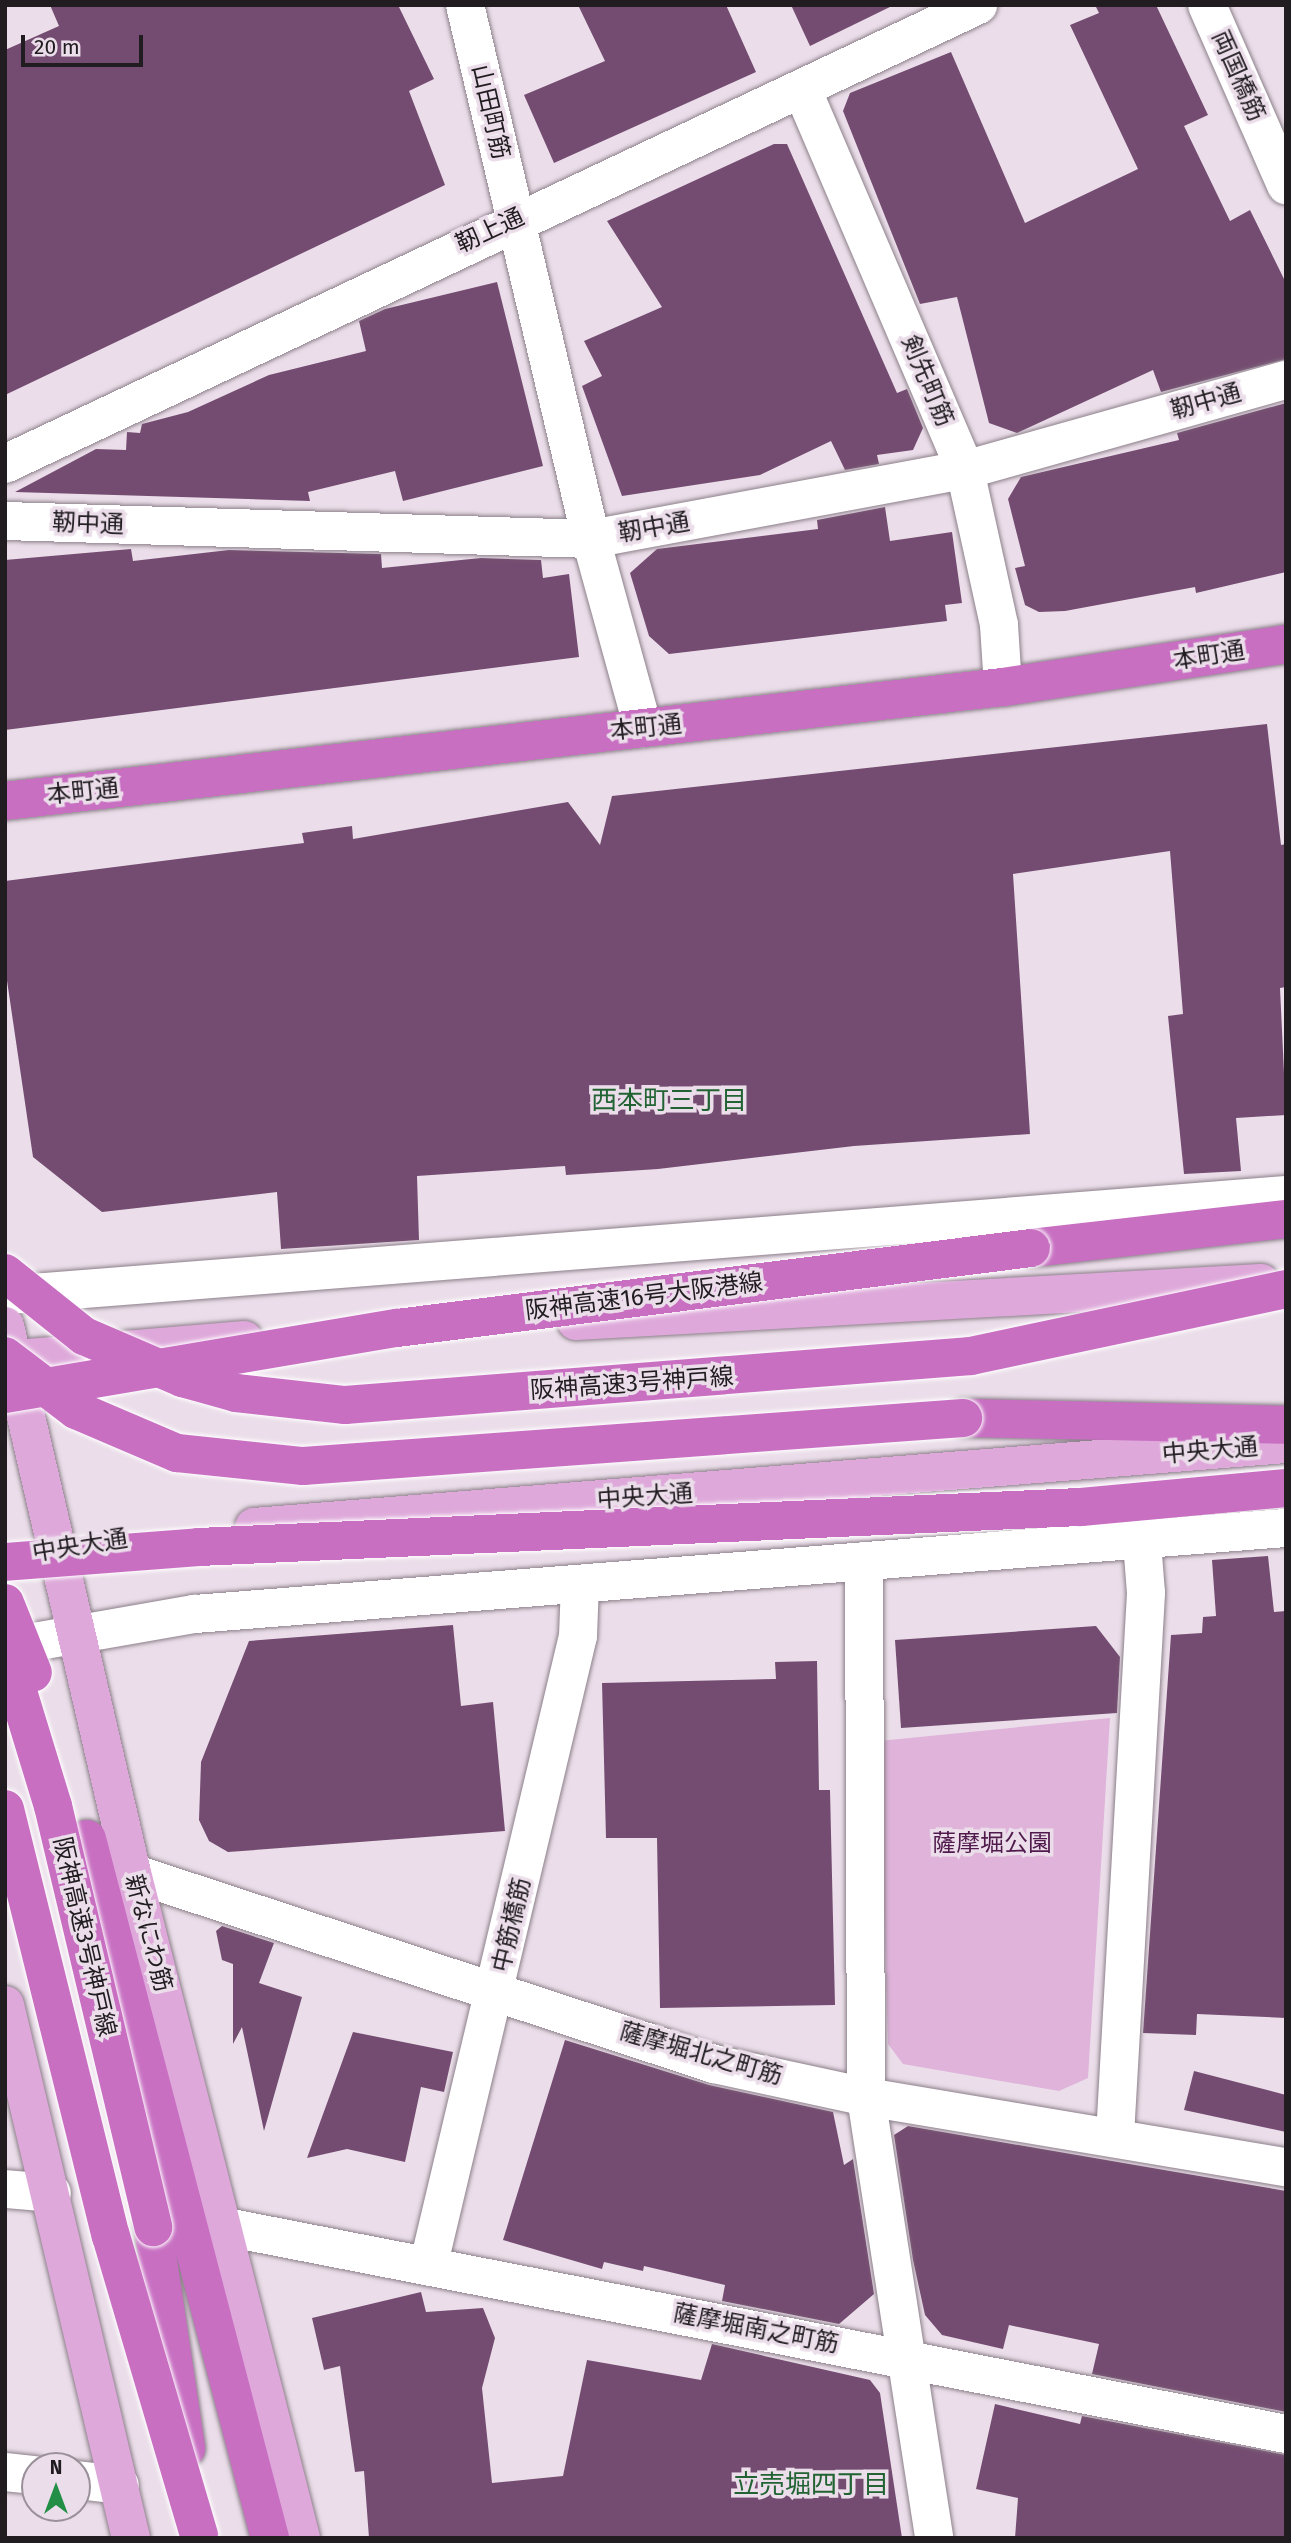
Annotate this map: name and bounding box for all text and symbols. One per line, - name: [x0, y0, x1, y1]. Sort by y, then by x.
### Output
- scale bar: [24, 21, 147, 65]
- street label: 両国橋筋: [1205, 26, 1271, 126]
- text: 20 m: [34, 34, 80, 60]
- street label: 山田町筋: [465, 62, 515, 162]
- street label: 靭上通: [451, 203, 529, 259]
- street label: 剣先町筋: [895, 331, 959, 431]
- street label: 靭中通: [1167, 378, 1245, 426]
- street label: 靭中通: [52, 508, 124, 540]
- street label: 靭中通: [616, 508, 692, 548]
- street label: 本町通: [1171, 636, 1247, 676]
- street label: 本町通: [609, 710, 683, 746]
- street label: 本町通: [46, 774, 120, 810]
- district label: 西本町三丁目: [591, 1085, 747, 1117]
- street label: 阪神高速16号大阪港線: [524, 1268, 764, 1326]
- street label: 阪神高速3号神戸線: [529, 1363, 735, 1405]
- street label: 中央大通: [1161, 1432, 1259, 1470]
- street label: 中央大通: [596, 1479, 694, 1515]
- street label: 中央大通: [30, 1524, 130, 1568]
- park label: 薩摩堀公園: [932, 1830, 1052, 1858]
- street label: 阪神高速3号神戸線: [47, 1834, 121, 2040]
- street label: 新なにわ筋: [119, 1871, 177, 1995]
- street label: 中筋橋筋: [487, 1875, 537, 1975]
- street label: 薩摩堀北之町筋: [616, 2017, 786, 2091]
- street label: 薩摩堀南之町筋: [671, 2299, 841, 2359]
- north arrow: [21, 2452, 91, 2522]
- text: N: [50, 2456, 62, 2479]
- district label: 立売堀四丁目: [733, 2469, 889, 2501]

